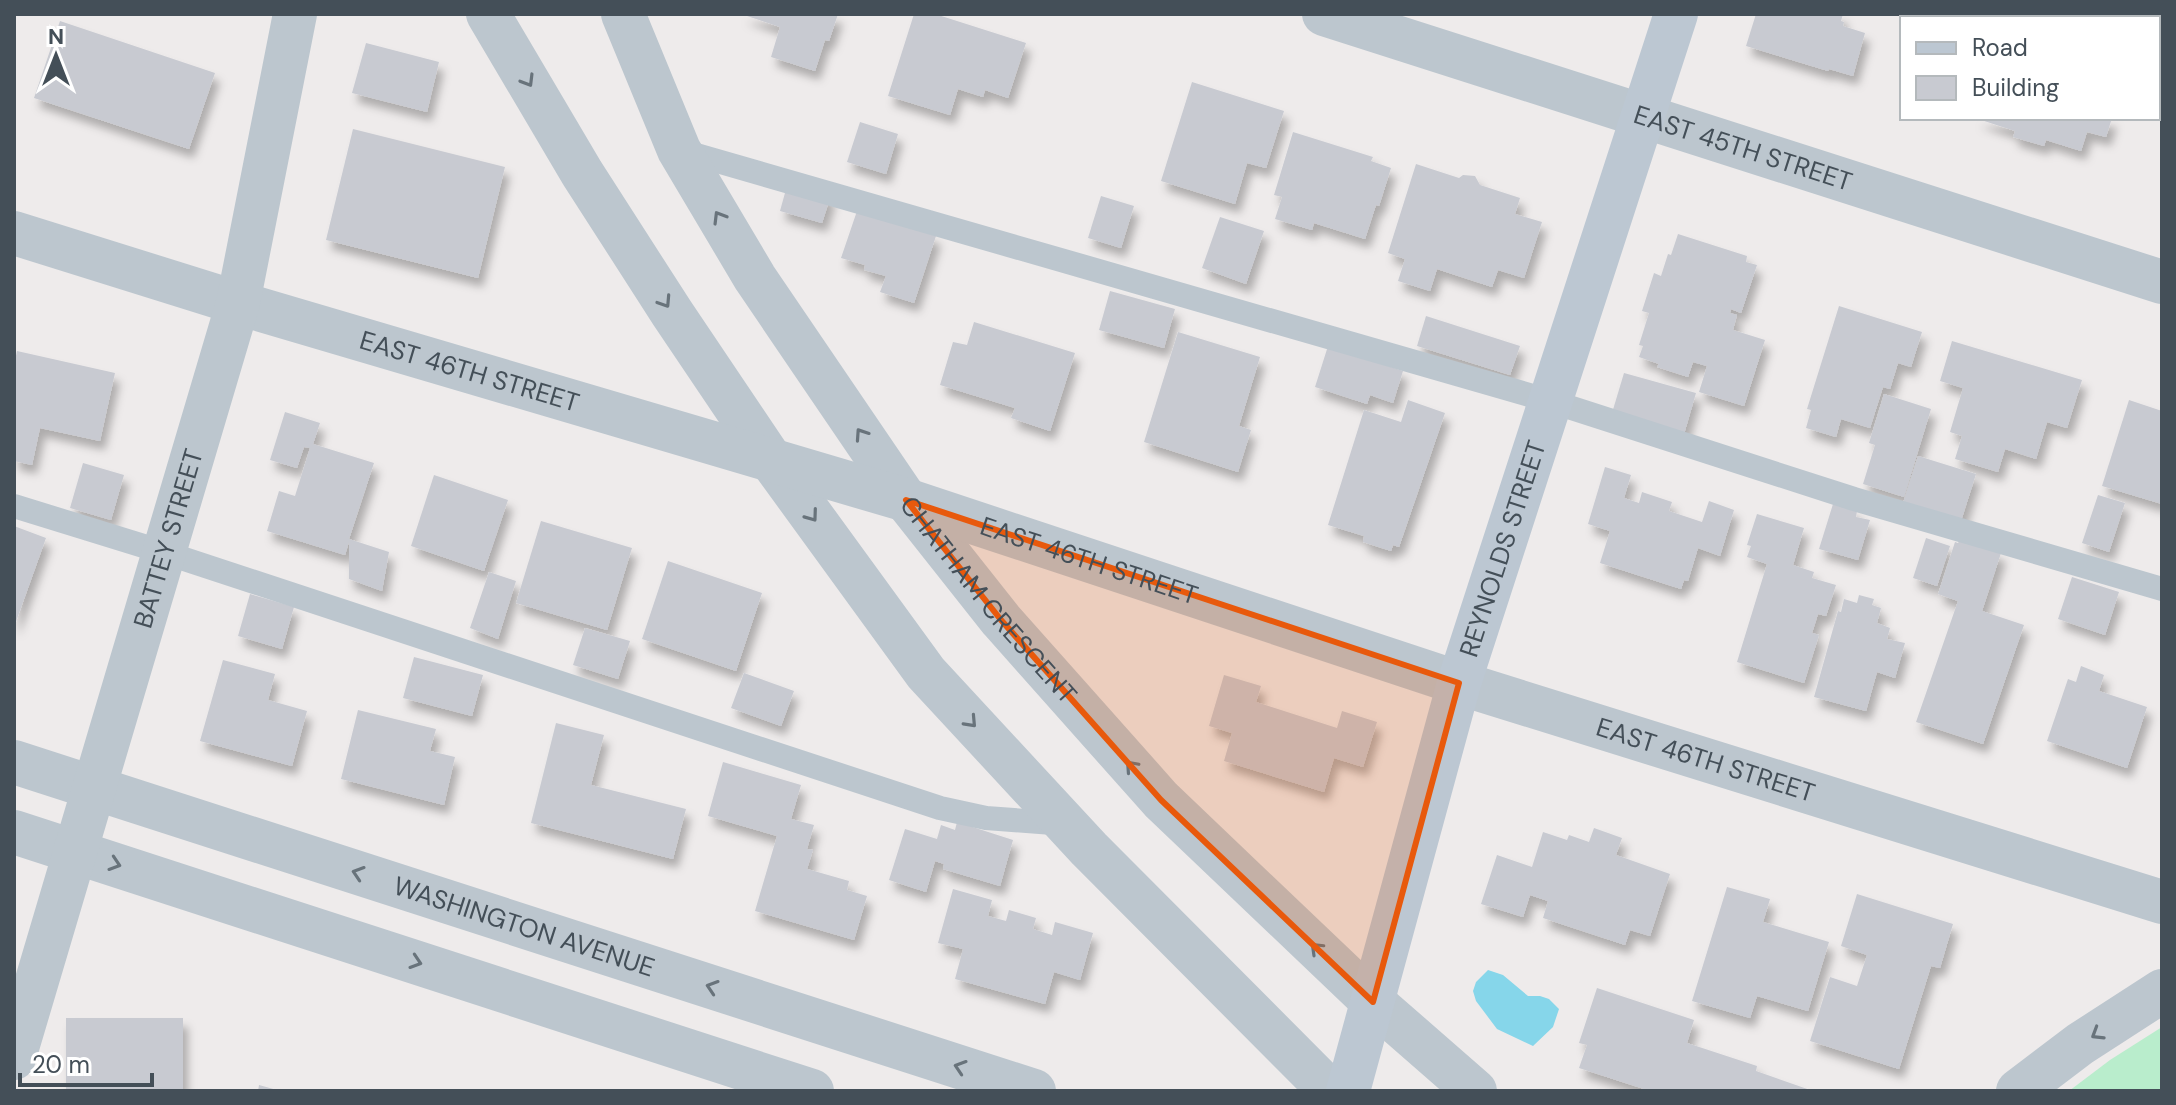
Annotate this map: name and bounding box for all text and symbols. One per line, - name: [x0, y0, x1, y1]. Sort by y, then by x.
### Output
- north arrow: [16, 16, 96, 96]
- legend: [1900, 16, 2160, 120]
- text: N: [48, 22, 64, 51]
- text: Road: [1972, 32, 2028, 63]
- one-way arrow: [518, 72, 534, 87]
- text: Building: [1972, 72, 2059, 103]
- street label: EAST 45TH STREET: [1630, 97, 1857, 199]
- one-way arrow: [713, 211, 729, 226]
- one-way arrow: [655, 293, 670, 308]
- street label: EAST 46TH STREET: [356, 323, 583, 420]
- one-way arrow: [856, 429, 871, 443]
- street label: REYNOLDS STREET: [1452, 436, 1554, 661]
- street label: BATTEY STREET: [126, 445, 211, 632]
- street label: CHATHAM CRESCENT: [892, 489, 1084, 711]
- one-way arrow: [802, 508, 817, 522]
- street label: EAST 46TH STREET: [976, 509, 1202, 612]
- street label: EAST 46TH STREET: [1592, 710, 1819, 810]
- one-way arrow: [962, 712, 976, 727]
- one-way arrow: [1126, 761, 1141, 776]
- one-way arrow: [107, 855, 121, 871]
- one-way arrow: [352, 866, 366, 882]
- street label: WASHINGTON AVENUE: [389, 869, 659, 985]
- one-way arrow: [1311, 943, 1325, 958]
- one-way arrow: [408, 953, 422, 969]
- one-way arrow: [706, 980, 720, 996]
- one-way arrow: [2091, 1024, 2106, 1039]
- scale bar: [20, 1037, 152, 1087]
- text: 20 m: [32, 1049, 90, 1080]
- one-way arrow: [954, 1060, 967, 1076]

